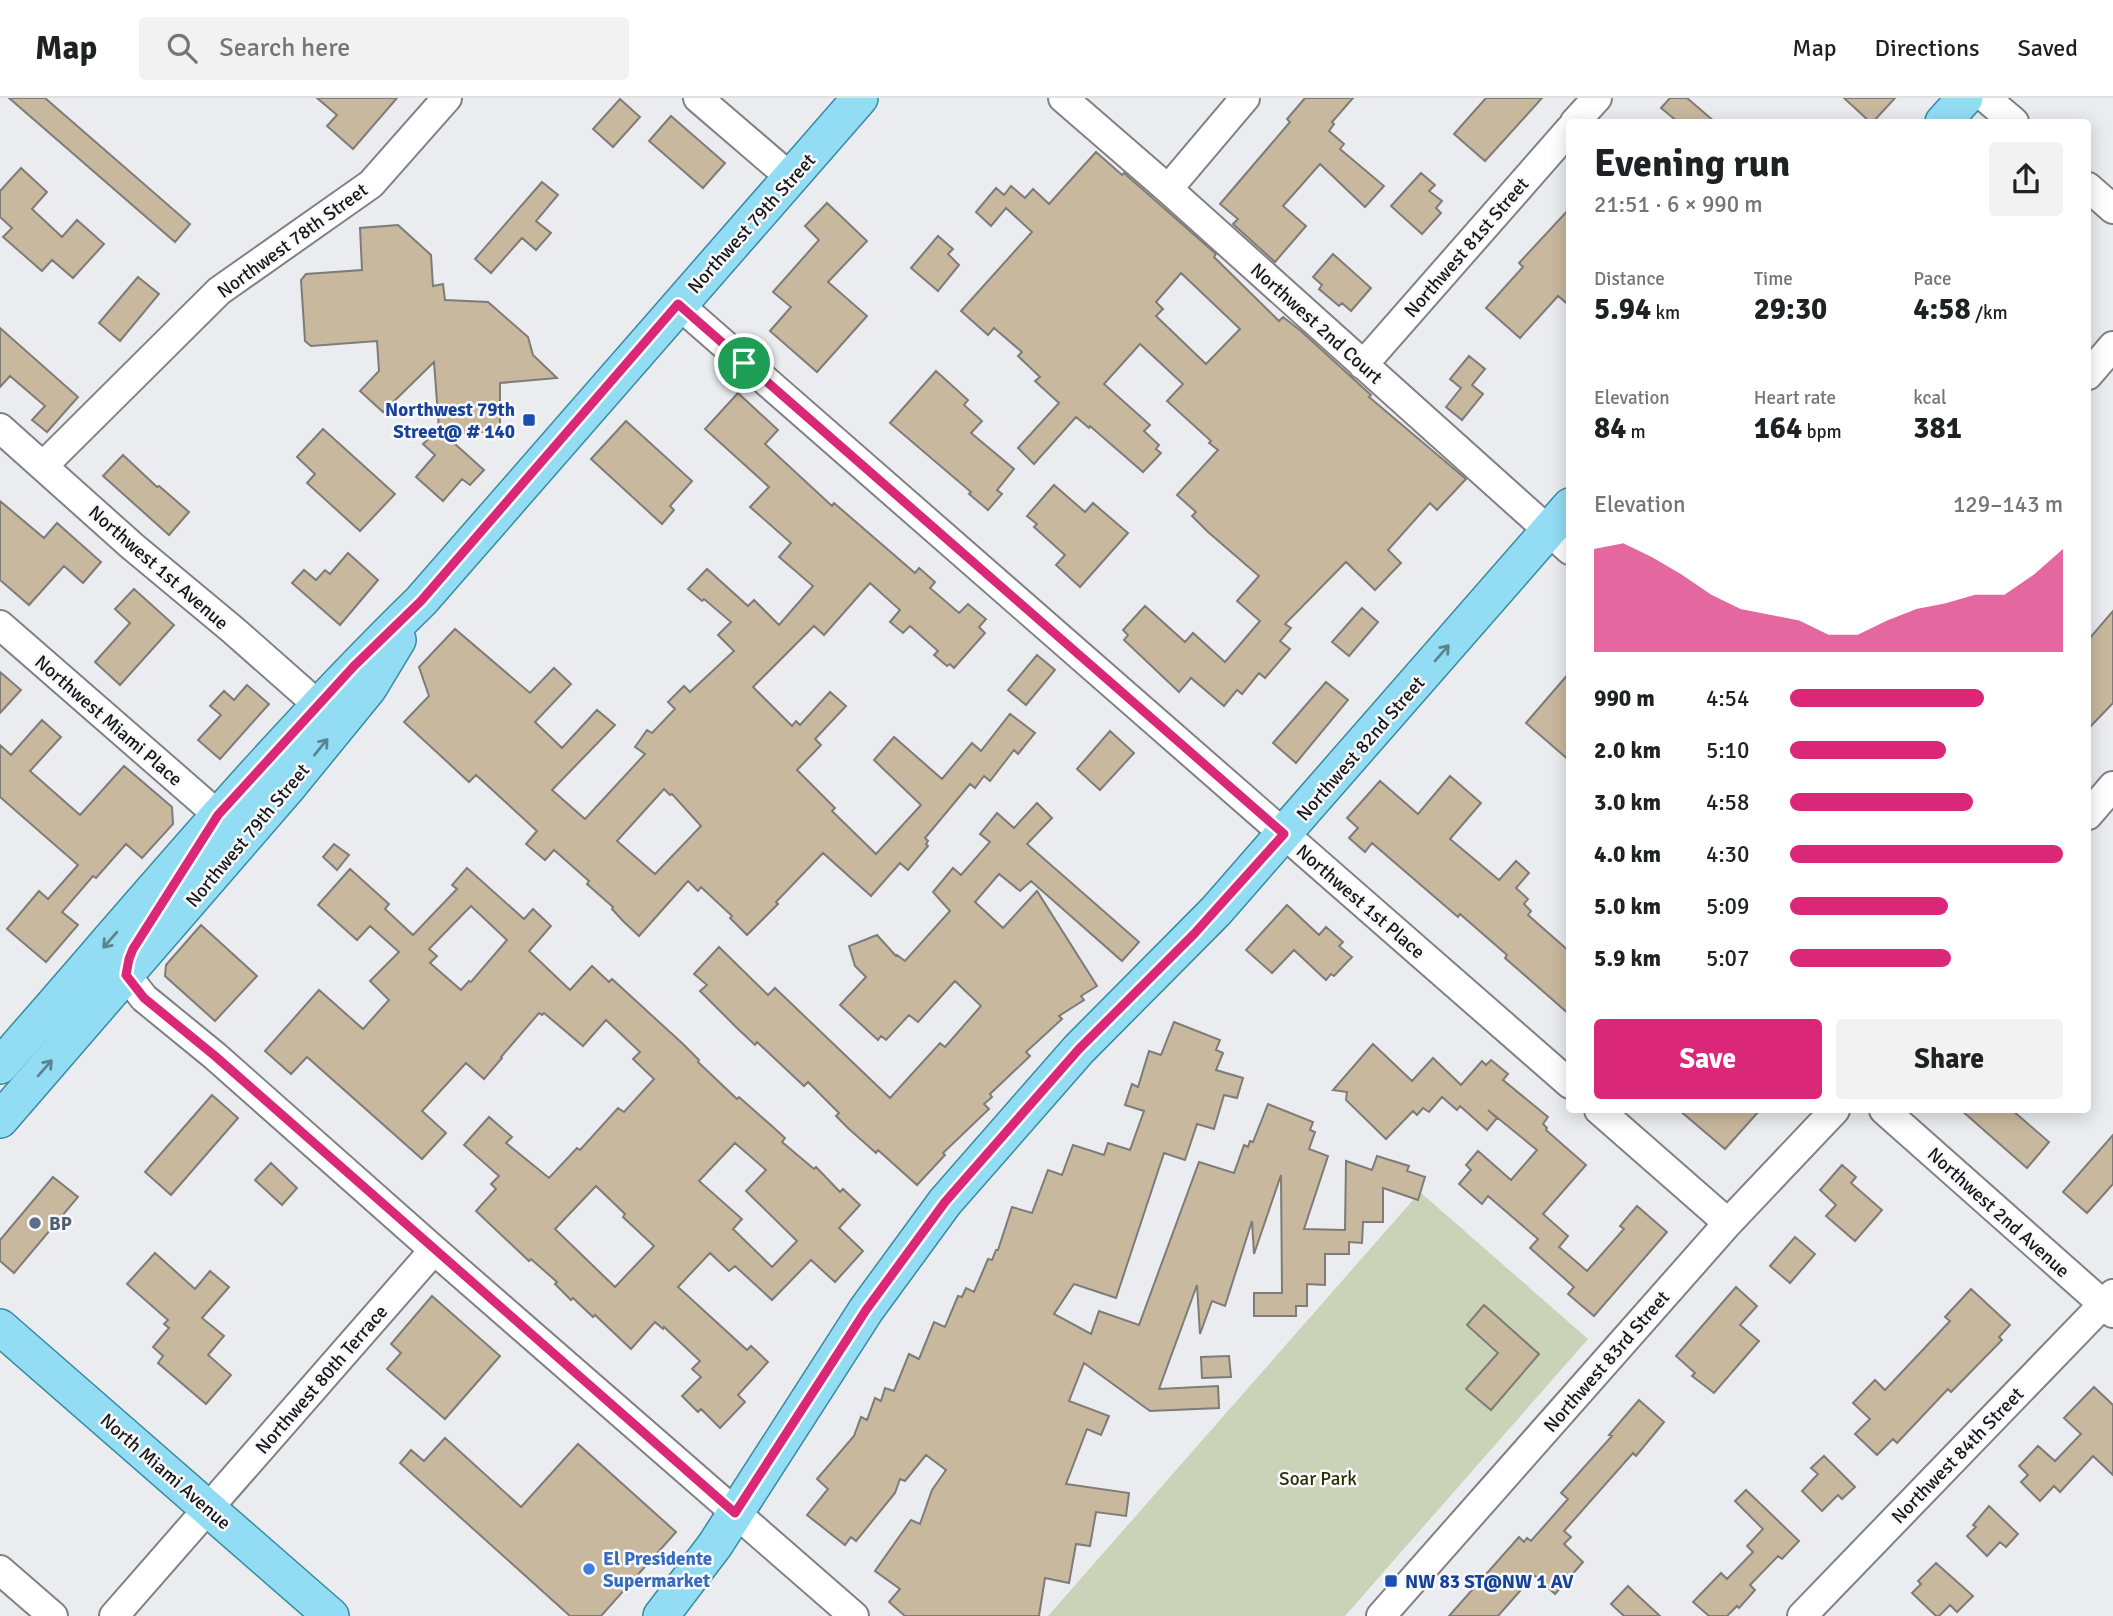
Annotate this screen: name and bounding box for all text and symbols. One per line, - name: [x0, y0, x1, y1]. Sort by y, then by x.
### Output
- search box: [139, 17, 629, 80]
- text: Map: [35, 28, 97, 69]
- icon: search: [163, 29, 201, 67]
- text: Search here: [219, 32, 350, 64]
- text: Map: [1792, 33, 1837, 63]
- text: Directions: [1875, 33, 1980, 63]
- text: Saved: [2018, 33, 2078, 63]
- text: Evening run: [1594, 140, 1790, 187]
- button: share: [1989, 142, 2063, 216]
- street label: Northwest 79th Street: [683, 148, 821, 299]
- street label: Northwest 81st Street: [1399, 172, 1534, 323]
- street label: Northwest 78th Street: [213, 178, 373, 303]
- text: 21:51 · 6 × 990 m: [1594, 190, 1763, 219]
- street label: Northwest 2nd Court: [1245, 258, 1388, 390]
- text: Distance: [1594, 267, 1665, 291]
- text: Time: [1754, 267, 1793, 291]
- text: Pace: [1913, 267, 1952, 291]
- text: 5.94: [1594, 291, 1651, 328]
- text: 29:30: [1754, 291, 1827, 328]
- text: 4:58: [1913, 291, 1971, 328]
- text: km: [1651, 301, 1680, 325]
- text: /km: [1971, 301, 2008, 325]
- pin: [714, 333, 774, 393]
- icon: arrive: [725, 344, 763, 382]
- text: Elevation: [1594, 386, 1670, 410]
- text: Heart rate: [1754, 386, 1836, 410]
- text: kcal: [1913, 386, 1947, 410]
- place label: Northwest 79th Street@ # 140: [385, 398, 515, 444]
- text: 84: [1594, 410, 1626, 447]
- text: 164: [1754, 410, 1802, 447]
- text: 381: [1913, 410, 1962, 447]
- marker: Northwest 79th Street@ # 140: [521, 412, 537, 428]
- text: m: [1626, 420, 1646, 444]
- text: bpm: [1802, 420, 1842, 444]
- text: Elevation: [1594, 490, 1686, 519]
- text: 129–143 m: [1953, 490, 2063, 519]
- street label: Northwest 1st Avenue: [83, 500, 233, 635]
- one-way arrow: [1434, 644, 1450, 662]
- street label: Northwest Miami Place: [30, 650, 187, 791]
- street label: Northwest 82nd Street: [1291, 671, 1430, 826]
- text: 990 m: [1594, 684, 1655, 713]
- text: 4:54: [1706, 684, 1749, 713]
- text: 2.0 km: [1594, 736, 1661, 765]
- text: 5:10: [1706, 736, 1749, 765]
- one-way arrow: [313, 738, 329, 756]
- street label: Northwest 79th Street: [181, 759, 315, 912]
- text: 3.0 km: [1594, 788, 1661, 817]
- text: 4:58: [1706, 788, 1749, 817]
- street label: Northwest 1st Place: [1291, 839, 1430, 964]
- text: 4.0 km: [1594, 840, 1661, 869]
- text: 4:30: [1706, 840, 1749, 869]
- text: 5.0 km: [1594, 892, 1661, 921]
- text: 5:09: [1706, 892, 1749, 921]
- one-way arrow: [102, 931, 118, 949]
- text: 5.9 km: [1594, 944, 1661, 973]
- text: 5:07: [1706, 944, 1749, 973]
- button: Save: [1594, 1019, 1822, 1099]
- button: Share: [1836, 1019, 2063, 1099]
- one-way arrow: [37, 1059, 53, 1077]
- street label: Northwest 2nd Avenue: [1922, 1142, 2074, 1283]
- place label: BP: [49, 1212, 72, 1236]
- marker: BP: [27, 1215, 43, 1231]
- street label: Northwest 83rd Street: [1539, 1286, 1675, 1437]
- street label: Northwest 80th Terrace: [250, 1300, 393, 1459]
- street label: Northwest 84th Street: [1886, 1382, 2029, 1529]
- street label: North Miami Avenue: [95, 1408, 236, 1535]
- park label: Soar Park: [1279, 1467, 1357, 1491]
- place label: El Presidente Supermarket: [603, 1547, 712, 1593]
- marker: El Presidente Supermarket: [581, 1561, 597, 1577]
- place label: NW 83 ST@NW 1 AV: [1405, 1570, 1574, 1594]
- marker: NW 83 ST@NW 1 AV: [1383, 1573, 1399, 1589]

